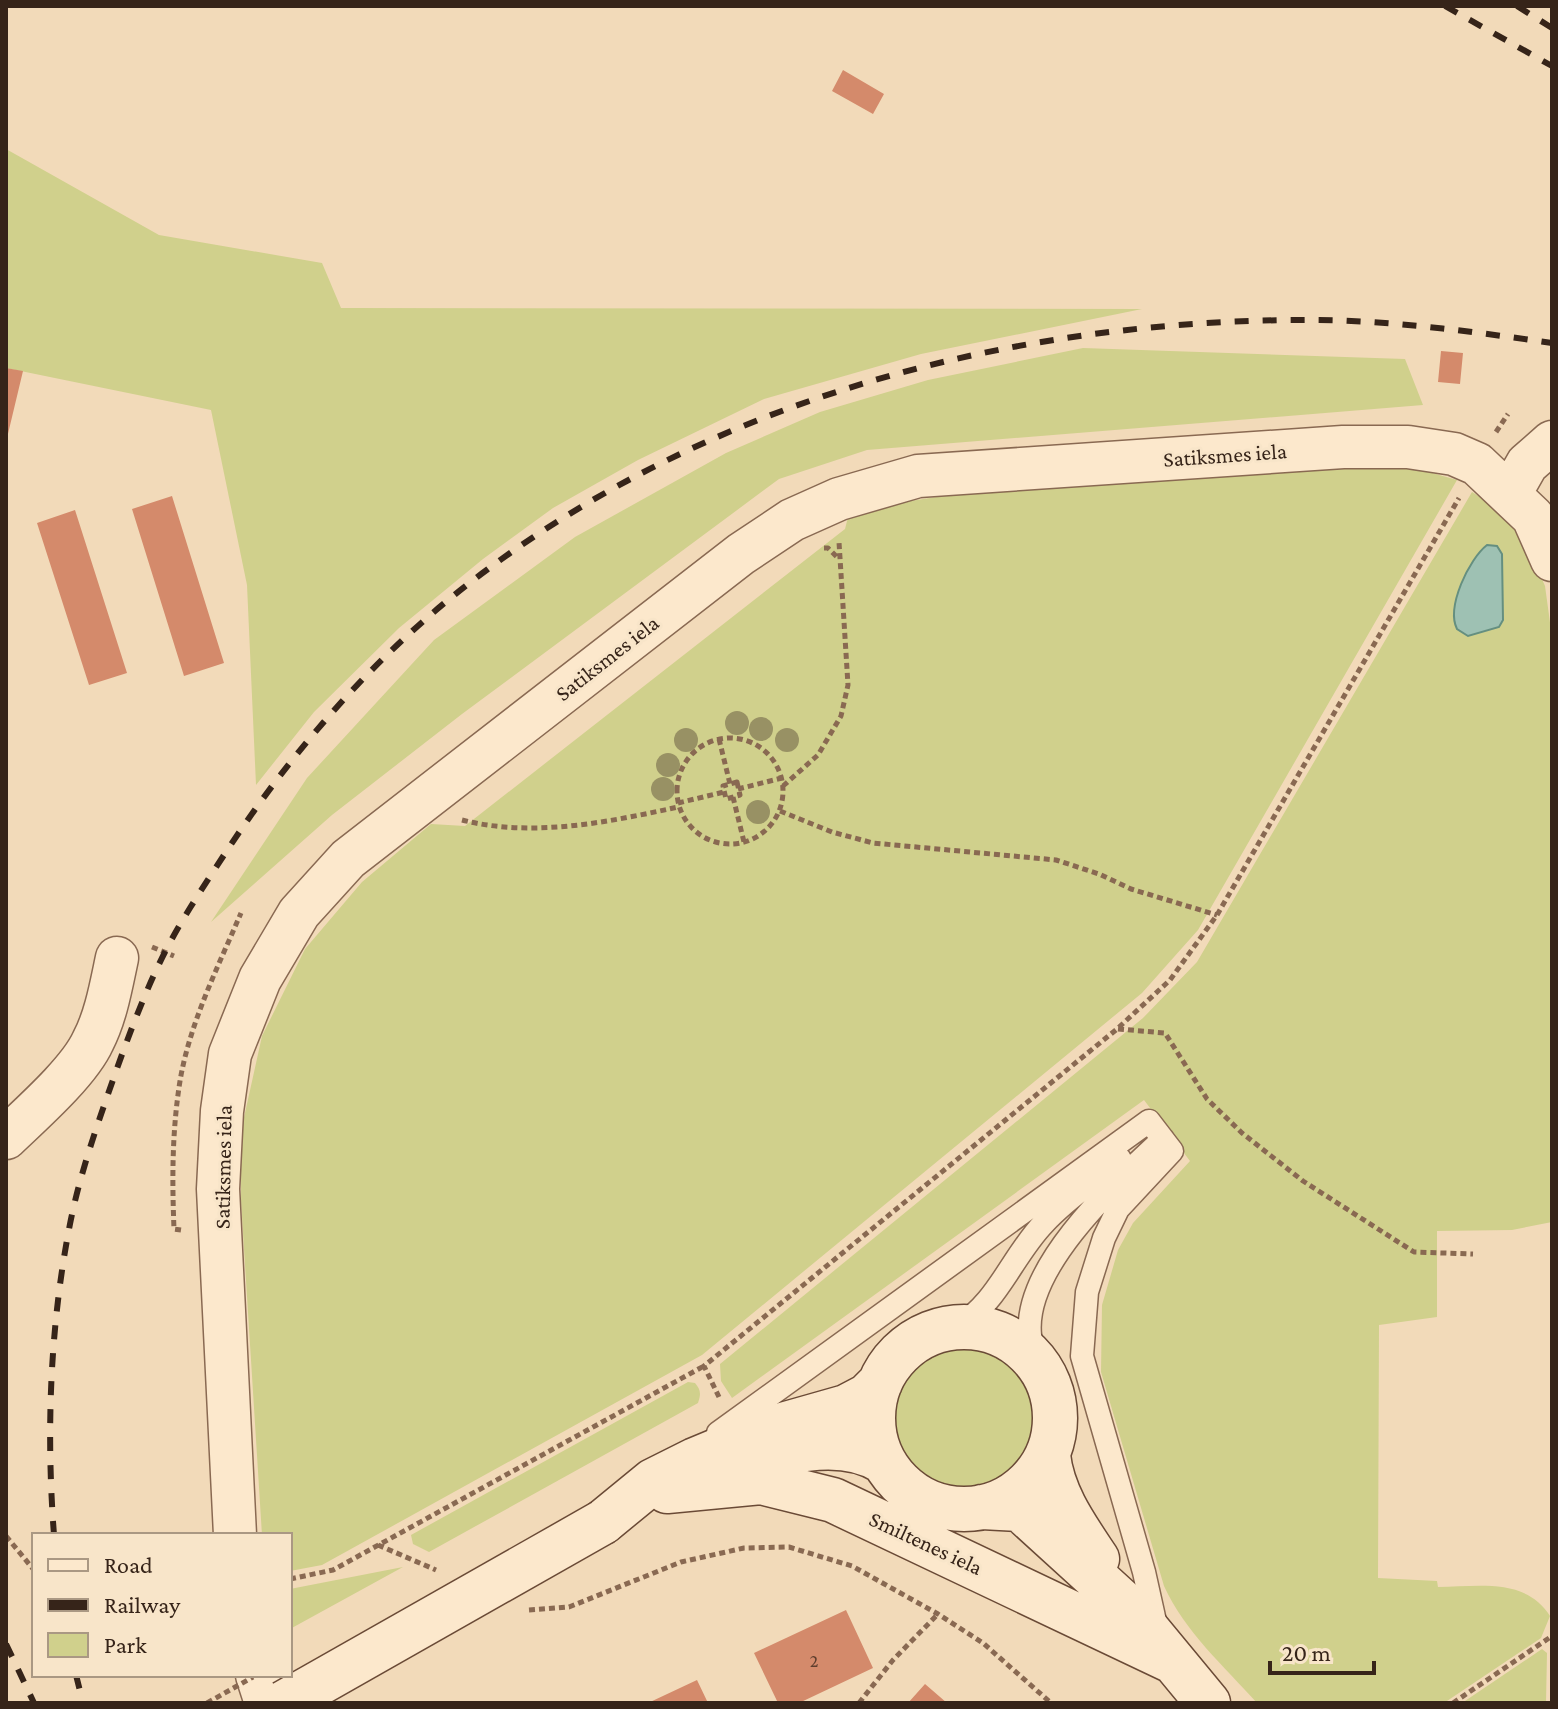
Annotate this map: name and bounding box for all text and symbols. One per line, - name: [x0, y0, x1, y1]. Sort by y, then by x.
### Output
- street label: Satiksmes iela: [1162, 438, 1288, 472]
- street label: Satiksmes iela: [550, 610, 664, 706]
- street label: Satiksmes iela: [209, 1105, 237, 1229]
- street label: Smiltenes iela: [865, 1506, 987, 1580]
- legend: [32, 1533, 292, 1677]
- text: Road: [104, 1551, 153, 1578]
- text: Railway: [104, 1591, 181, 1618]
- scale bar: [1270, 1625, 1374, 1675]
- text: Park: [104, 1631, 147, 1658]
- text: 20 m: [1282, 1639, 1331, 1666]
- house number: 2: [810, 1651, 818, 1671]

